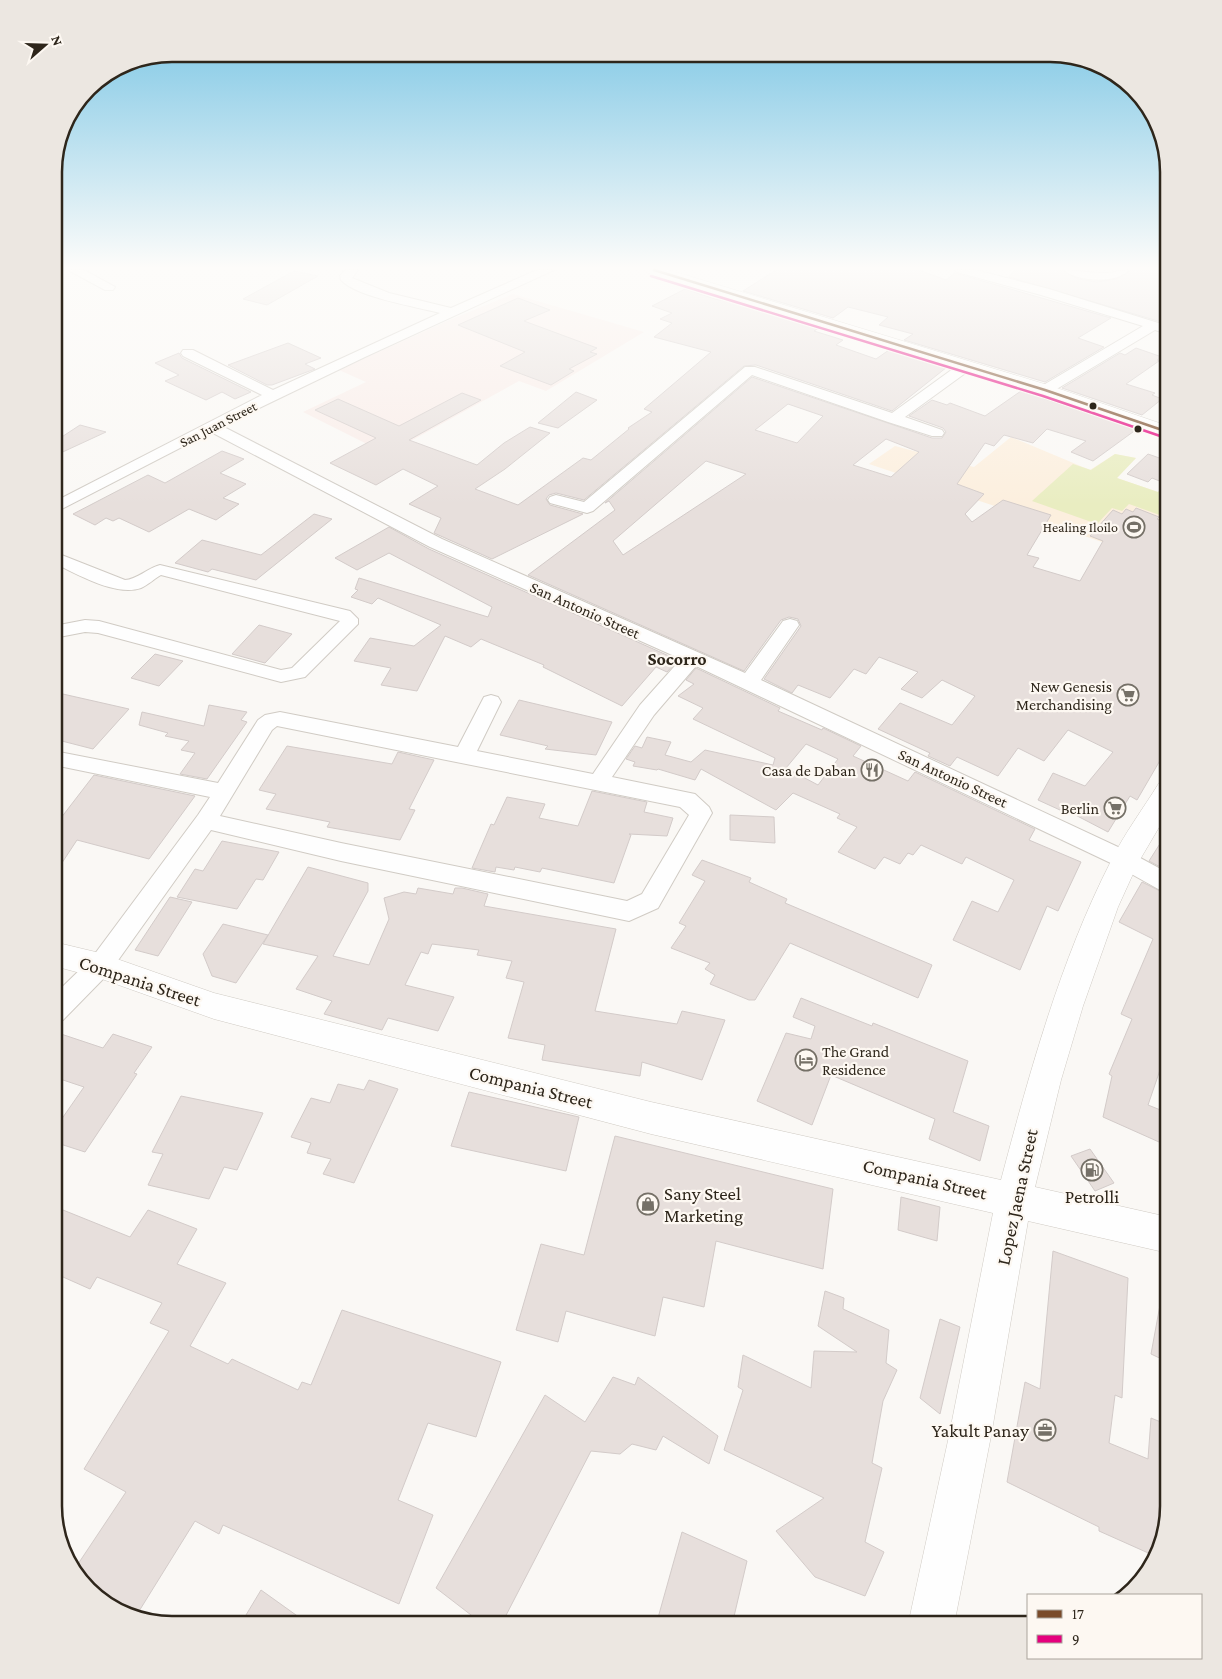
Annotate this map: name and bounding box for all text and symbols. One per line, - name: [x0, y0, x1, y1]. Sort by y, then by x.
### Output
- north arrow: [20, 20, 70, 70]
- text: N: [48, 33, 67, 48]
- street label: San Juan Street: [177, 398, 259, 450]
- unlabelled marker: [1088, 401, 1098, 411]
- unlabelled marker: [1133, 424, 1143, 434]
- sports icon: Healing Iloilo: [1122, 515, 1146, 539]
- place label: Healing Iloilo: [1043, 519, 1118, 535]
- street label: San Antonio Street: [527, 578, 643, 642]
- district label: Socorro: [647, 649, 707, 669]
- place label: New Genesis Merchandising: [1016, 678, 1112, 714]
- supermarket icon: New Genesis Merchandising: [1116, 683, 1140, 707]
- street label: San Antonio Street: [896, 745, 1011, 811]
- restaurant icon: Casa de Daban: [860, 758, 884, 782]
- place label: Casa de Daban: [762, 762, 856, 779]
- supermarket icon: Berlin: [1103, 796, 1127, 820]
- place label: Berlin: [1061, 800, 1099, 817]
- street label: Compania Street: [77, 951, 204, 1011]
- place label: The Grand Residence: [822, 1043, 890, 1078]
- hotel icon: The Grand Residence: [794, 1048, 818, 1072]
- street label: Compania Street: [467, 1061, 596, 1113]
- street label: Lopez Jaena Street: [992, 1126, 1042, 1267]
- street label: Compania Street: [861, 1155, 990, 1204]
- fuel station icon: Petrolli: [1080, 1158, 1104, 1182]
- place label: Sany Steel Marketing: [664, 1183, 743, 1226]
- place label: Petrolli: [1065, 1186, 1119, 1207]
- shop icon: Sany Steel Marketing: [636, 1192, 660, 1216]
- office icon: Yakult Panay: [1033, 1418, 1057, 1442]
- place label: Yakult Panay: [932, 1420, 1029, 1441]
- legend: [1027, 1594, 1202, 1659]
- text: 17: [1072, 1606, 1084, 1622]
- text: 9: [1072, 1631, 1080, 1647]

